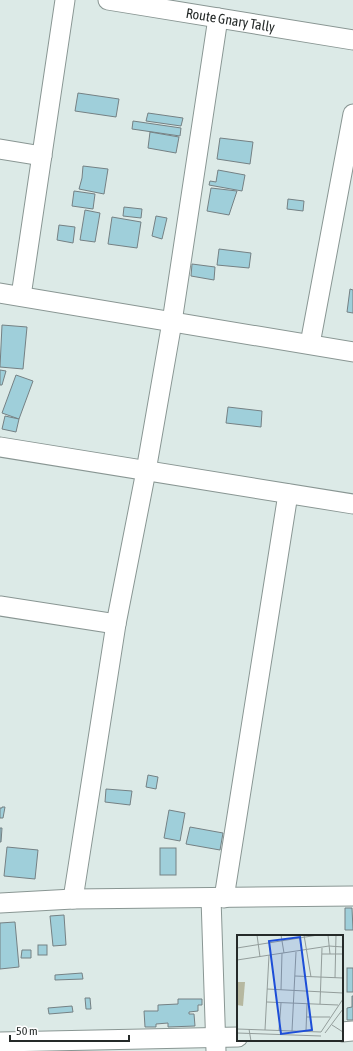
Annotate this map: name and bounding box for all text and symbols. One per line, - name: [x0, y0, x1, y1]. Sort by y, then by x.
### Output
- street label: Route Gnary Tally: [185, 5, 276, 35]
- inset map: [237, 935, 343, 1041]
- scale bar: [10, 1017, 129, 1043]
- text: 50 m: [16, 1024, 38, 1038]

